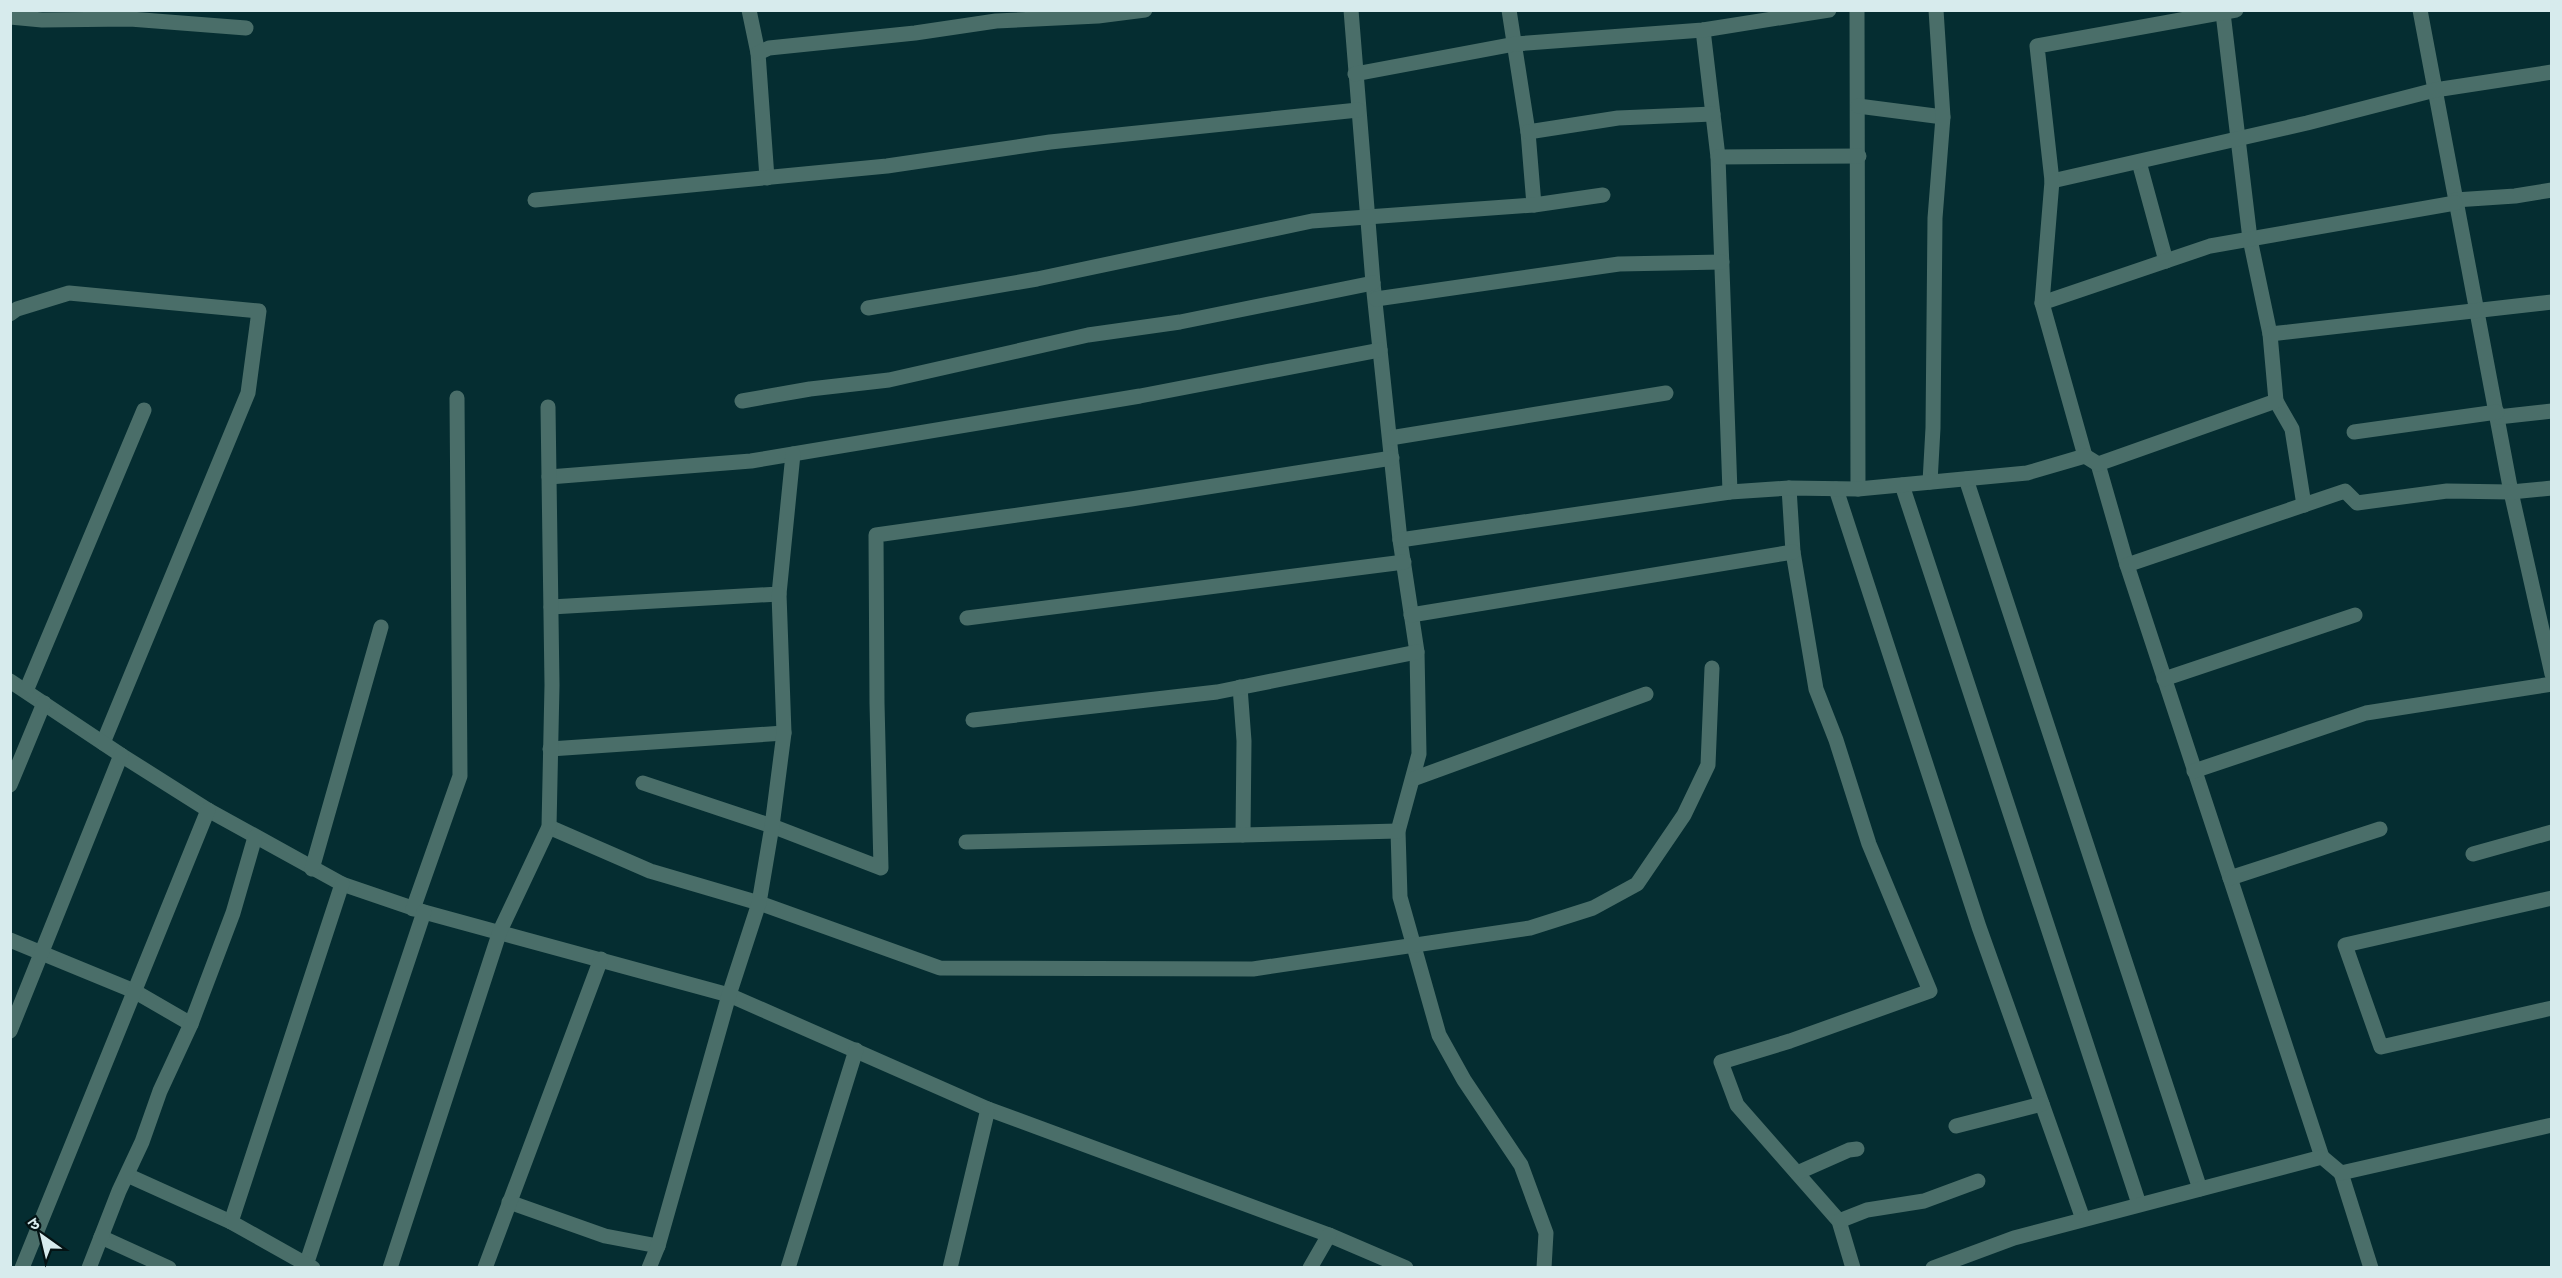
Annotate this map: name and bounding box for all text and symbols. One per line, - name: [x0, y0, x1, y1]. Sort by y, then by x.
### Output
- north arrow: [12, 1206, 72, 1266]
- text: उ: [25, 1213, 44, 1234]

